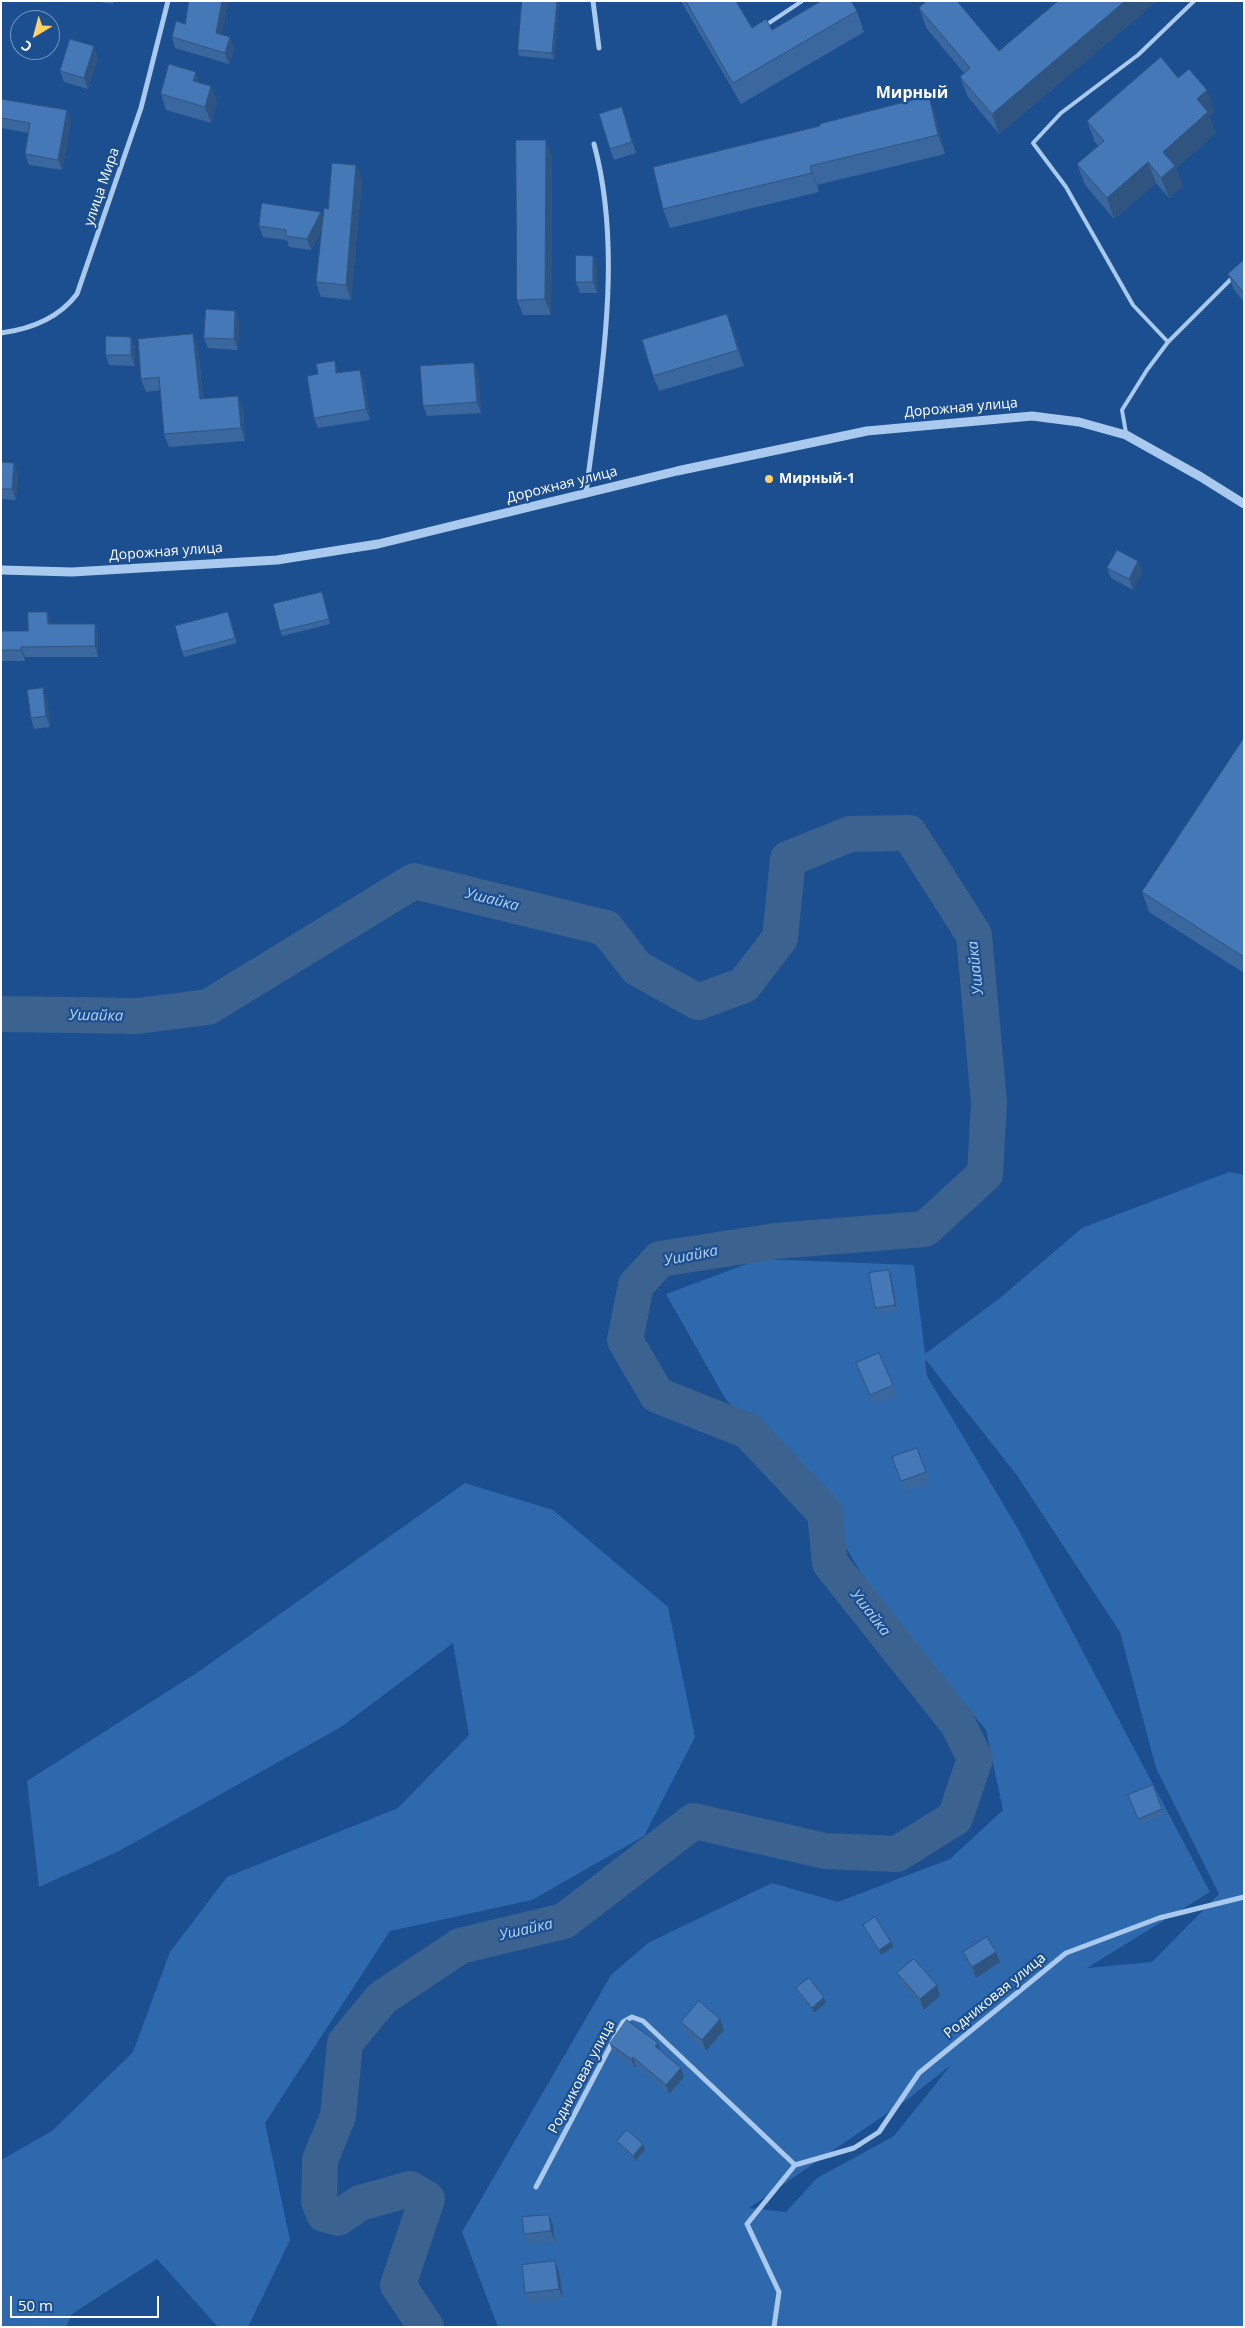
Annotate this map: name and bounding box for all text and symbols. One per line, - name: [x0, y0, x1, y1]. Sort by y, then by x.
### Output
- north arrow: [10, 10, 60, 60]
- text: С: [17, 36, 36, 57]
- district label: Мирный: [876, 83, 948, 103]
- street label: улица Мира: [81, 146, 123, 228]
- street label: Дорожная улица: [904, 395, 1018, 421]
- street label: Дорожная улица: [505, 463, 619, 507]
- place label: Мирный-1: [779, 471, 855, 487]
- marker: Мирный-1: [763, 473, 775, 485]
- street label: Дорожная улица: [109, 540, 223, 564]
- water label: Ушайка: [463, 885, 521, 915]
- water label: Ушайка: [964, 940, 988, 996]
- water label: Ушайка: [69, 1007, 123, 1025]
- water label: Ушайка: [663, 1242, 719, 1270]
- water label: Ушайка: [846, 1586, 894, 1640]
- water label: Ушайка: [497, 1915, 555, 1945]
- street label: Родниковая улица: [941, 1950, 1049, 2042]
- street label: Родниковая улица: [545, 2017, 619, 2137]
- scale bar: [12, 2286, 161, 2318]
- text: 50 m: [18, 2295, 53, 2315]

